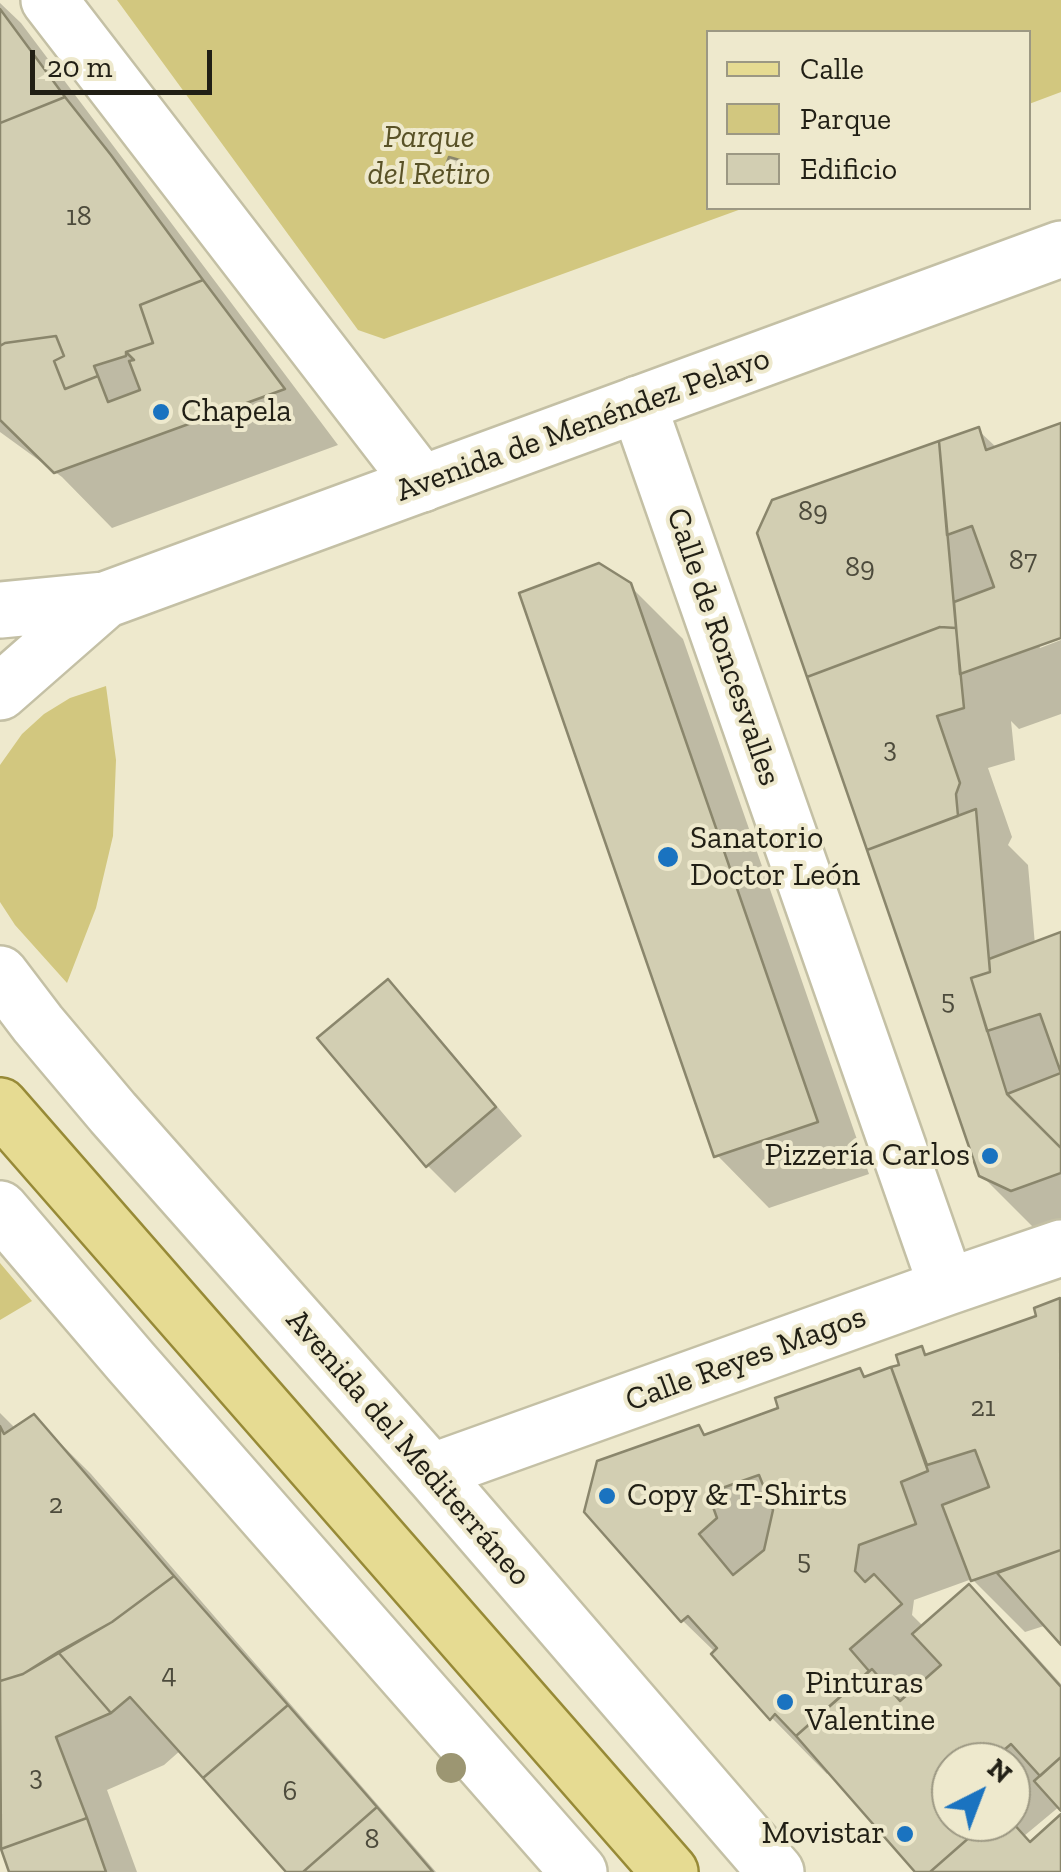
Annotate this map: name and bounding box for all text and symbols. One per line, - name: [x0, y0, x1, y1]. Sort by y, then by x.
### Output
- scale bar: [35, 30, 218, 92]
- legend: [706, 30, 1031, 210]
- text: 20 m: [47, 49, 112, 85]
- text: Calle: [800, 51, 864, 87]
- text: Parque: [800, 101, 891, 137]
- park label: Parque del Retiro: [367, 119, 491, 194]
- text: Edificio: [800, 151, 897, 187]
- house number: 18: [66, 200, 92, 234]
- street label: Avenida de Menéndez Pelayo: [391, 339, 775, 511]
- place label: Chapela: [181, 393, 292, 431]
- marker: Chapela: [150, 401, 172, 423]
- house number: 89: [798, 495, 828, 529]
- street label: Calle de Roncesvalles: [657, 503, 789, 791]
- house number: 87: [1009, 544, 1037, 578]
- house number: 89: [845, 551, 875, 585]
- house number: 3: [883, 732, 897, 766]
- place label: Sanatorio Doctor León: [690, 820, 860, 895]
- marker: Sanatorio Doctor León: [655, 844, 681, 870]
- house number: 5: [941, 984, 955, 1018]
- place label: Pizzería Carlos: [765, 1137, 970, 1175]
- marker: Pizzería Carlos: [979, 1145, 1001, 1167]
- street label: Calle Reyes Magos: [621, 1298, 871, 1420]
- street label: Avenida del Mediterráneo: [277, 1302, 539, 1594]
- house number: 21: [970, 1391, 996, 1425]
- place label: Copy & T-Shirts: [627, 1477, 847, 1515]
- marker: Copy & T-Shirts: [596, 1485, 618, 1507]
- house number: 2: [49, 1488, 63, 1522]
- house number: 5: [797, 1544, 811, 1578]
- house number: 4: [161, 1658, 177, 1692]
- place label: Pinturas Valentine: [805, 1665, 935, 1740]
- marker: Pinturas Valentine: [774, 1691, 796, 1713]
- north arrow: [931, 1742, 1031, 1842]
- text: N: [981, 1751, 1019, 1790]
- house number: 3: [29, 1760, 43, 1794]
- house number: 6: [283, 1775, 297, 1809]
- place label: Movistar: [762, 1815, 885, 1853]
- house number: 8: [364, 1823, 380, 1857]
- marker: Movistar: [894, 1823, 916, 1845]

